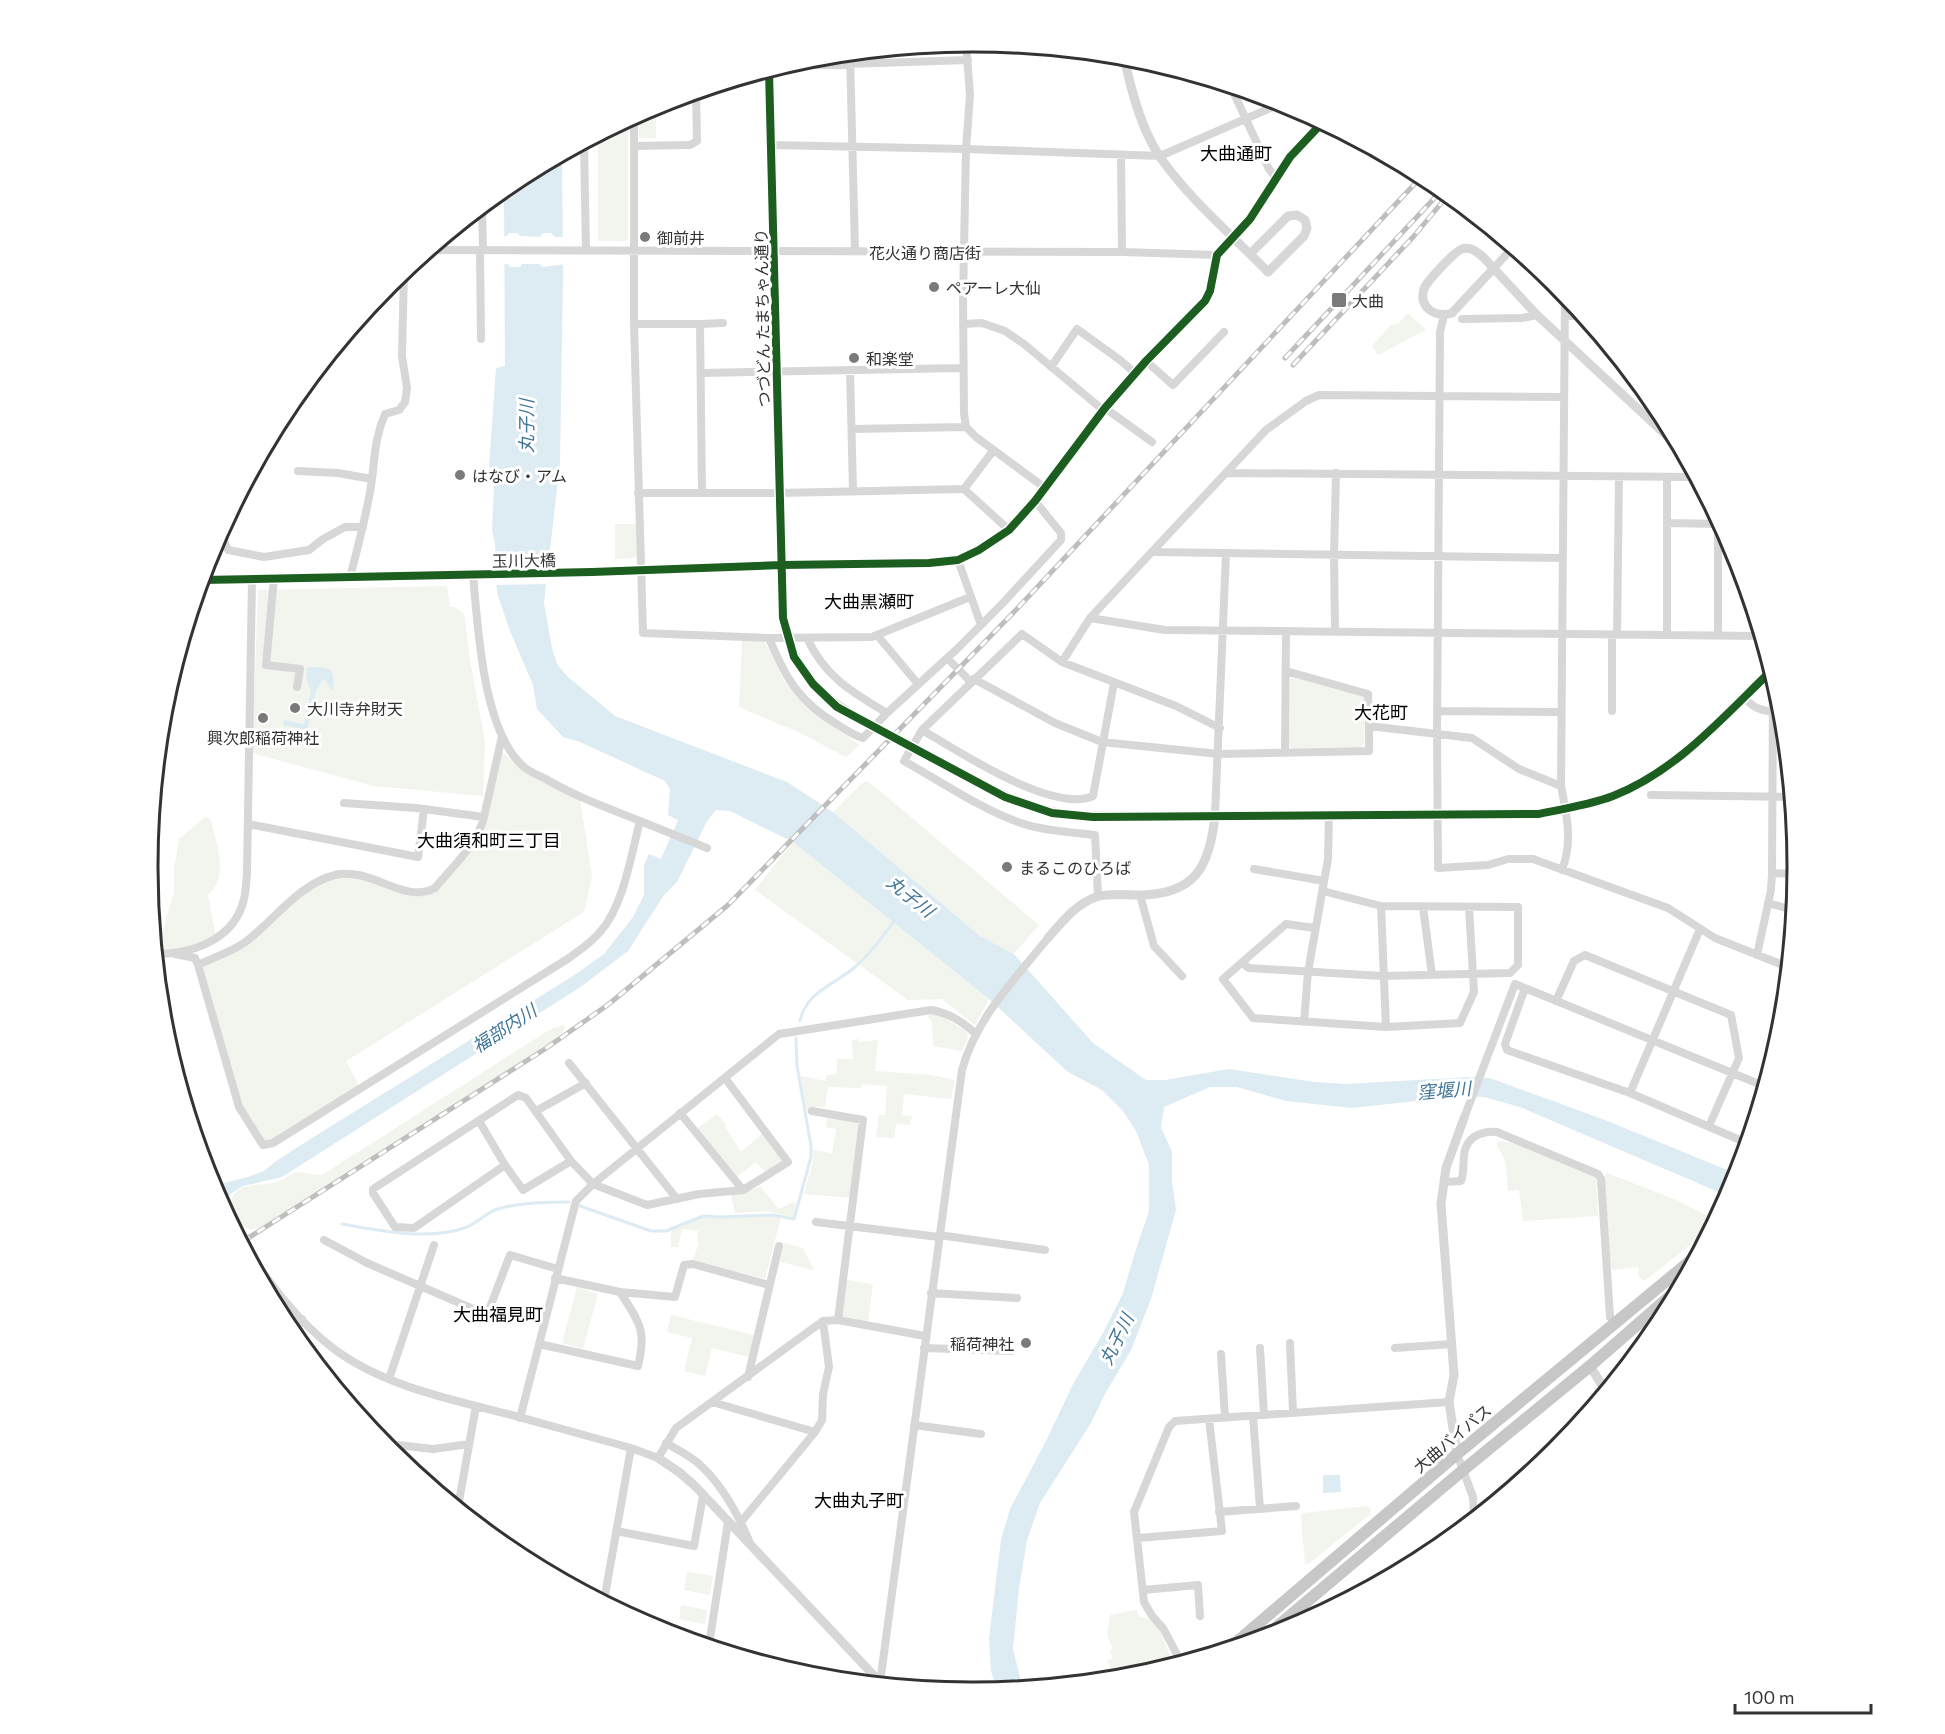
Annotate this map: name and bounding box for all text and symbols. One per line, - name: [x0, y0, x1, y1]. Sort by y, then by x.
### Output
- district label: 大曲通町: [1200, 142, 1272, 164]
- place label: 御前井: [657, 228, 705, 247]
- street label: つづどん たまちゃん通り: [751, 229, 773, 407]
- marker: 御前井: [638, 230, 652, 244]
- street label: 花火通り商店街: [869, 243, 981, 262]
- place label: ペアーレ大仙: [946, 278, 1041, 297]
- marker: ペアーレ大仙: [927, 280, 941, 294]
- marker: 大曲: [1330, 291, 1348, 309]
- place label: 大曲: [1352, 291, 1384, 310]
- place label: 和楽堂: [866, 349, 914, 368]
- marker: 和楽堂: [847, 351, 861, 365]
- water label: 丸子川: [515, 397, 537, 453]
- place label: はなび・アム: [472, 466, 567, 485]
- marker: はなび・アム: [453, 468, 467, 482]
- street label: 玉川大橋: [492, 550, 556, 570]
- district label: 大曲黒瀬町: [824, 590, 914, 612]
- place label: 大川寺弁財天: [307, 699, 403, 718]
- marker: 大川寺弁財天: [288, 701, 302, 715]
- district label: 大花町: [1354, 701, 1408, 723]
- marker: 興次郎稲荷神社: [256, 711, 270, 725]
- place label: 興次郎稲荷神社: [207, 728, 319, 747]
- district label: 大曲須和町三丁目: [417, 829, 561, 851]
- place label: まるこのひろば: [1019, 858, 1131, 877]
- marker: まるこのひろば: [1000, 860, 1014, 874]
- water label: 丸子川: [883, 870, 940, 923]
- water label: 福部内川: [468, 998, 542, 1057]
- water label: 窪堰川: [1416, 1077, 1474, 1103]
- district label: 大曲福見町: [453, 1303, 543, 1325]
- water label: 丸子川: [1094, 1308, 1139, 1368]
- place label: 稲荷神社: [950, 1334, 1014, 1353]
- marker: 稲荷神社: [1019, 1336, 1033, 1350]
- street label: 大曲バイパス: [1409, 1400, 1495, 1476]
- district label: 大曲丸子町: [814, 1489, 904, 1511]
- scale bar: [1735, 1677, 1872, 1715]
- text: 100 m: [1744, 1686, 1794, 1708]

